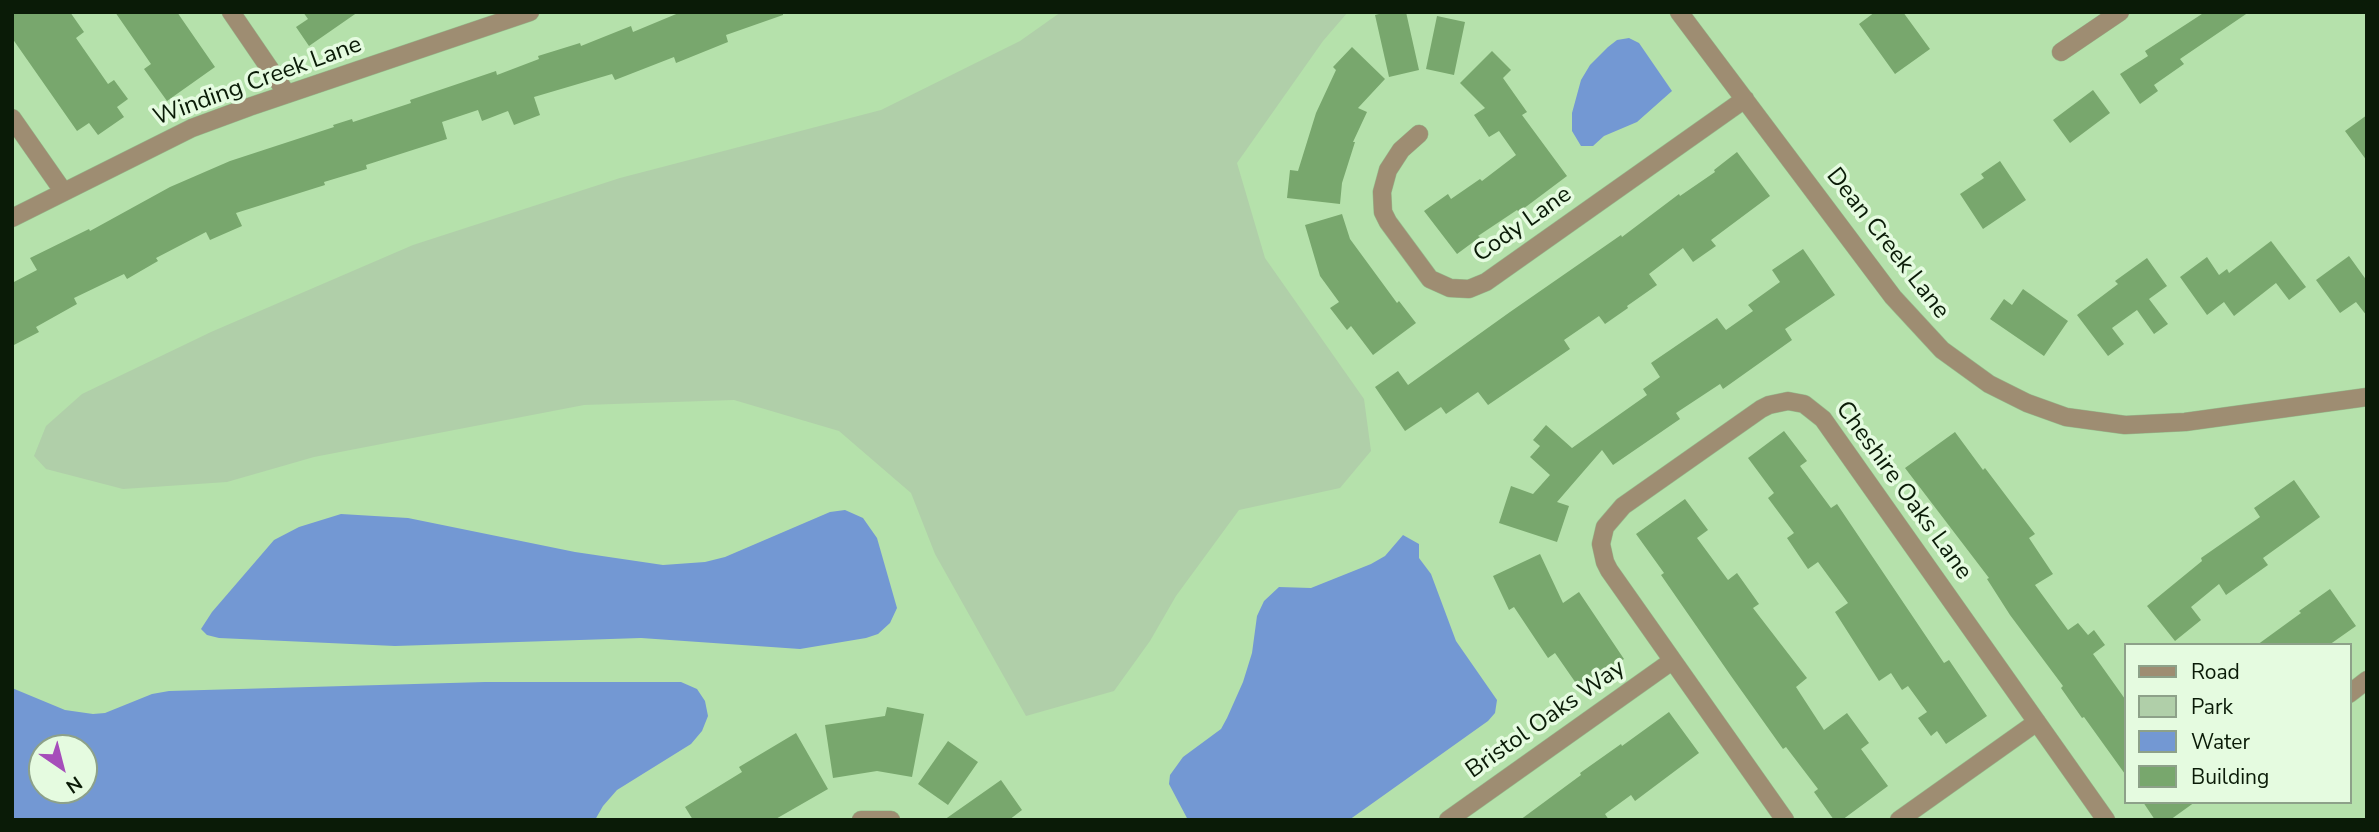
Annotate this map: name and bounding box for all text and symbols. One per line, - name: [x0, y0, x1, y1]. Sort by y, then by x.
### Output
- street label: Winding Creek Lane: [150, 31, 366, 133]
- street label: Dean Creek Lane: [1819, 163, 1955, 325]
- street label: Cody Lane: [1468, 181, 1578, 269]
- street label: Cheshire Oaks Lane: [1829, 396, 1977, 586]
- legend: [2124, 643, 2351, 804]
- street label: Bristol Oaks Way: [1461, 654, 1631, 786]
- text: Road: [2191, 658, 2240, 686]
- text: Park: [2191, 693, 2233, 721]
- text: Water: [2191, 728, 2250, 756]
- north arrow: [28, 734, 98, 804]
- text: Building: [2191, 763, 2269, 791]
- text: N: [61, 770, 87, 799]

